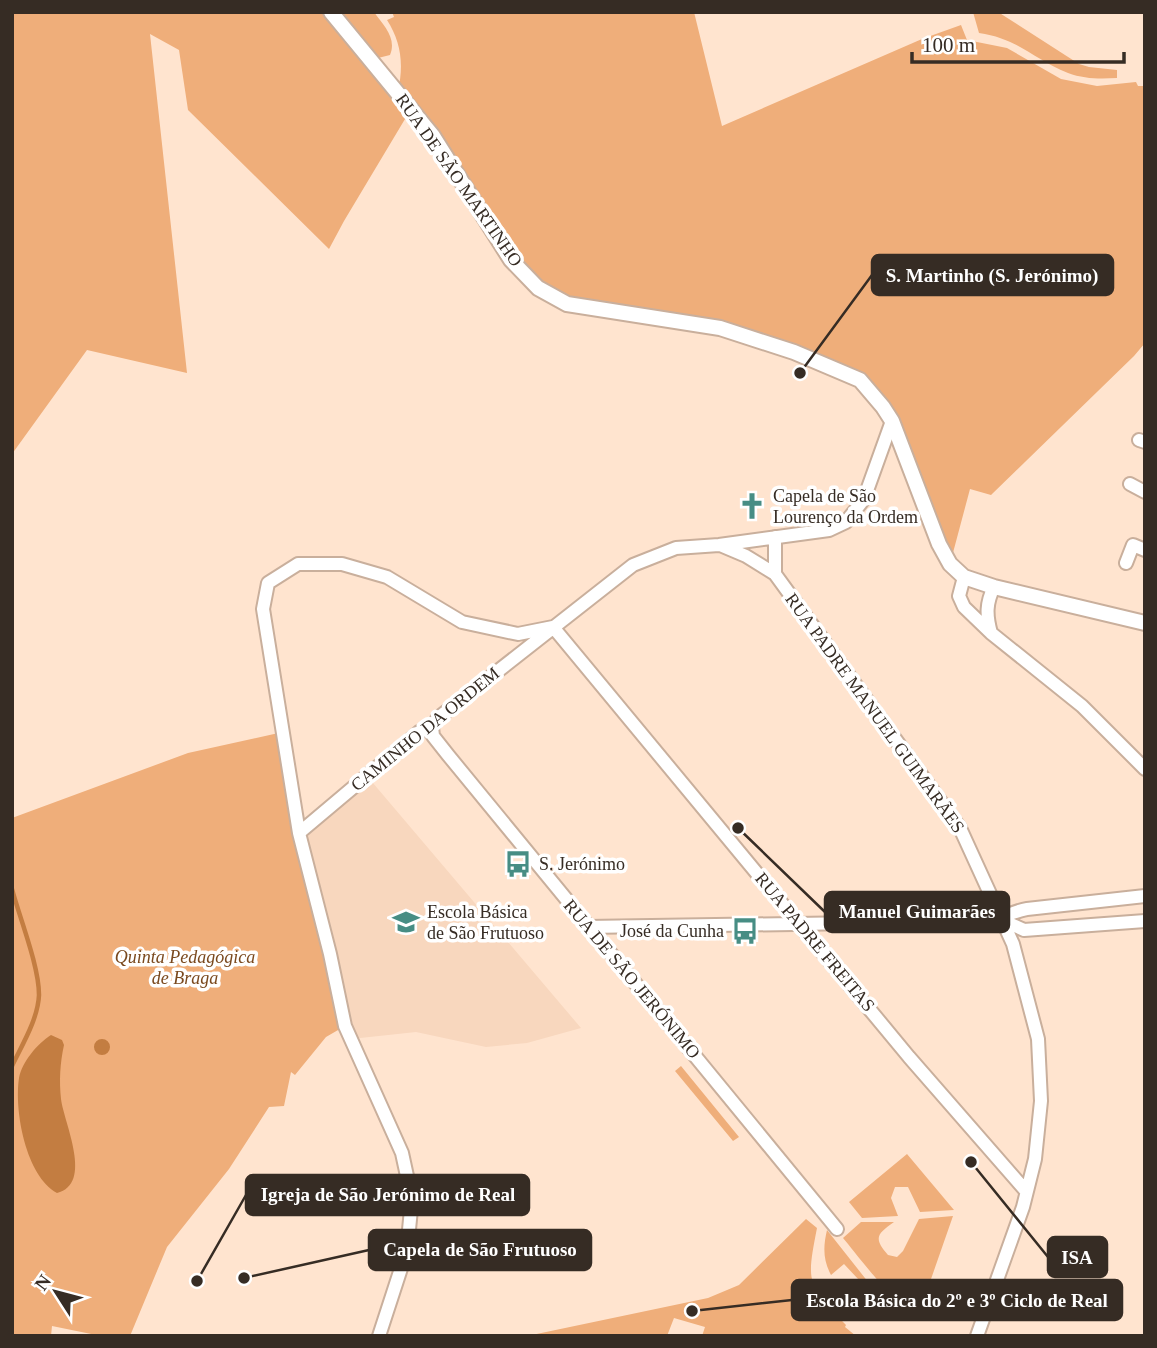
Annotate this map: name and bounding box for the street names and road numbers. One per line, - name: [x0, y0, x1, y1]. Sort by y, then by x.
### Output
- street label: RUA DE SÃO MARTINHO: [392, 89, 527, 270]
- street label: RUA PADRE MANUEL GUIMARÃES: [781, 589, 969, 837]
- street label: CAMINHO DA ORDEM: [347, 663, 503, 795]
- street label: RUA PADRE FREITAS: [751, 869, 879, 1015]
- street label: RUA DE SÃO JERÓNIMO: [560, 895, 705, 1063]

